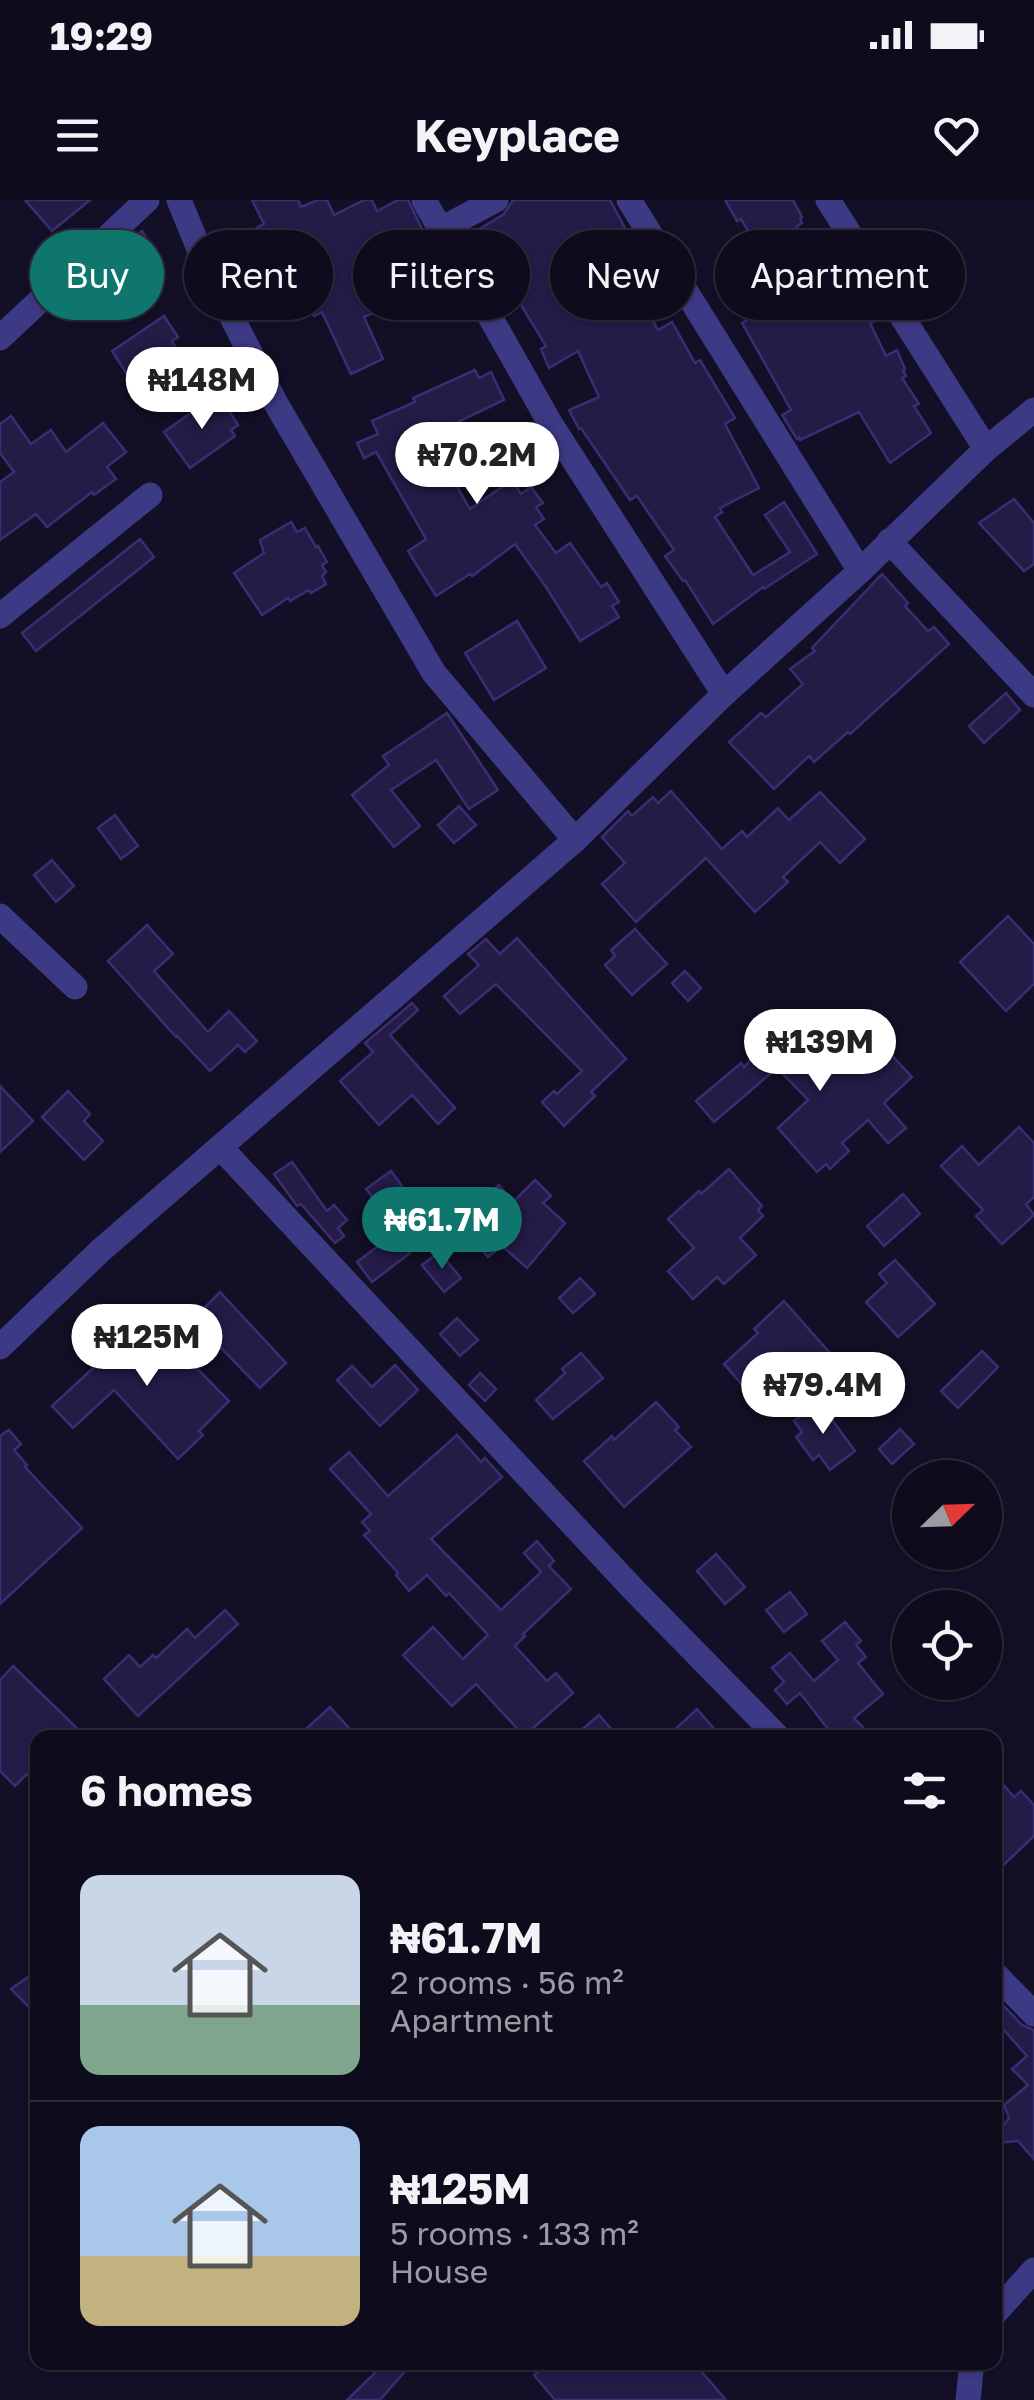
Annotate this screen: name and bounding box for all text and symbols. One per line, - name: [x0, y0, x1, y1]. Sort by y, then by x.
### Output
- text: 19:29: [50, 13, 153, 58]
- icon: menu: [50, 108, 105, 163]
- text: Keyplace: [414, 108, 620, 162]
- icon: heart: [929, 108, 984, 163]
- chip: Buy: [30, 230, 164, 320]
- chip: Rent: [184, 230, 333, 320]
- chip: Filters: [353, 230, 530, 320]
- chip: New: [550, 230, 695, 320]
- chip: Apartment: [715, 230, 965, 320]
- pin: ₦148M: [132, 347, 272, 432]
- text: ₦148M: [148, 360, 256, 398]
- pin: ₦70.2M: [396, 422, 558, 507]
- text: ₦70.2M: [417, 435, 537, 473]
- pin: ₦139M: [750, 1009, 890, 1094]
- text: ₦139M: [766, 1022, 874, 1060]
- pin: ₦61.7M: [361, 1187, 523, 1272]
- text: ₦61.7M: [384, 1200, 500, 1238]
- pin: ₦125M: [77, 1304, 217, 1389]
- text: ₦125M: [93, 1317, 201, 1355]
- pin: ₦79.4M: [742, 1352, 904, 1437]
- text: ₦79.4M: [763, 1365, 883, 1403]
- north arrow: [892, 1460, 1002, 1570]
- map controls: [892, 1460, 1002, 1700]
- button: locate: [892, 1590, 1002, 1700]
- icon: filters: [897, 1763, 952, 1818]
- text: 6 homes: [80, 1765, 253, 1815]
- text: ₦61.7M: [390, 1912, 542, 1962]
- icon: home: [160, 1915, 280, 2035]
- text: 2 rooms · 56 m²: [390, 1963, 624, 2001]
- text: Apartment: [390, 2001, 554, 2039]
- text: ₦125M: [390, 2163, 531, 2213]
- icon: home: [160, 2166, 280, 2286]
- text: 5 rooms · 133 m²: [390, 2214, 639, 2252]
- text: House: [390, 2252, 488, 2290]

